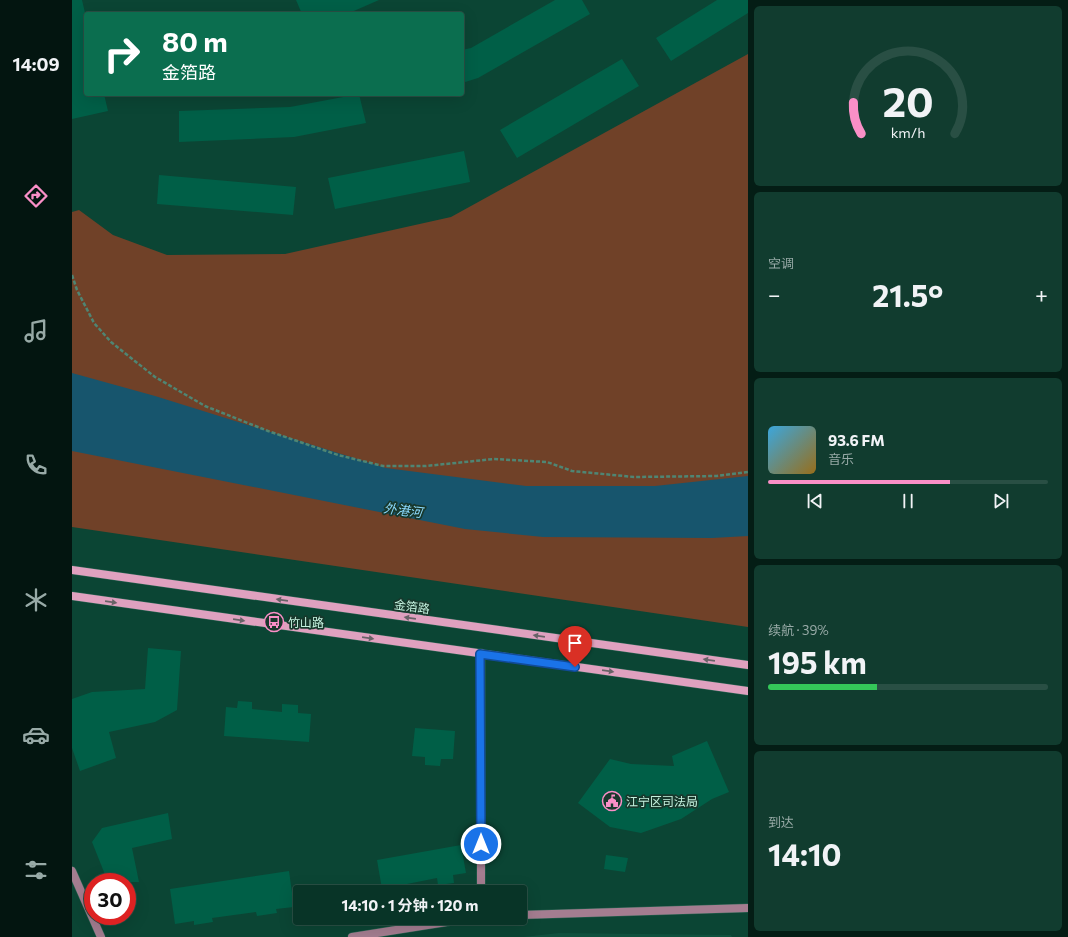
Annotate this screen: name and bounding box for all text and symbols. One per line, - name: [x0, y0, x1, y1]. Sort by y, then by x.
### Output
- text: 80 m: [162, 24, 228, 58]
- icon: right: [96, 28, 148, 80]
- text: 14:09: [12, 53, 60, 75]
- text: 金箔路: [162, 61, 216, 83]
- text: 20: [882, 75, 934, 126]
- text: km/h: [891, 123, 925, 141]
- icon: directions: [22, 182, 50, 210]
- text: 空调: [768, 255, 794, 271]
- text: 21.5°: [872, 276, 943, 313]
- text: −: [768, 281, 781, 308]
- text: +: [1035, 281, 1048, 308]
- icon: music: [22, 317, 50, 345]
- text: 93.6 FM: [828, 431, 885, 449]
- icon: phone: [22, 451, 50, 479]
- text: 音乐: [828, 451, 854, 467]
- icon: previous: [804, 490, 826, 512]
- icon: pause: [897, 490, 919, 512]
- icon: next: [990, 490, 1012, 512]
- water label: 外港河: [383, 500, 426, 521]
- icon: climate: [22, 586, 50, 614]
- one-way arrow: [276, 597, 288, 603]
- street label: 金箔路: [393, 597, 431, 615]
- one-way arrow: [105, 599, 117, 605]
- bus stop icon: 竹山路: [263, 611, 285, 633]
- place label: 竹山路: [288, 615, 324, 629]
- one-way arrow: [404, 615, 416, 621]
- one-way arrow: [233, 617, 245, 623]
- text: 续航 · 39%: [768, 622, 829, 638]
- pin: [558, 626, 592, 667]
- icon: arrive: [564, 632, 586, 654]
- one-way arrow: [533, 633, 545, 639]
- one-way arrow: [362, 635, 374, 641]
- text: 195 km: [768, 643, 867, 680]
- one-way arrow: [703, 657, 715, 663]
- one-way arrow: [602, 668, 614, 674]
- icon: car: [22, 721, 50, 749]
- public building icon: 江宁区司法局: [601, 790, 623, 812]
- place label: 江宁区司法局: [626, 794, 698, 808]
- text: 到达: [768, 814, 794, 830]
- position arrow: [460, 823, 502, 865]
- text: 14:10: [768, 835, 841, 872]
- icon: filters: [22, 856, 50, 884]
- speed limit sign: 30: [84, 873, 136, 925]
- text: 14:10 · 1 分钟 · 120 m: [342, 896, 478, 914]

